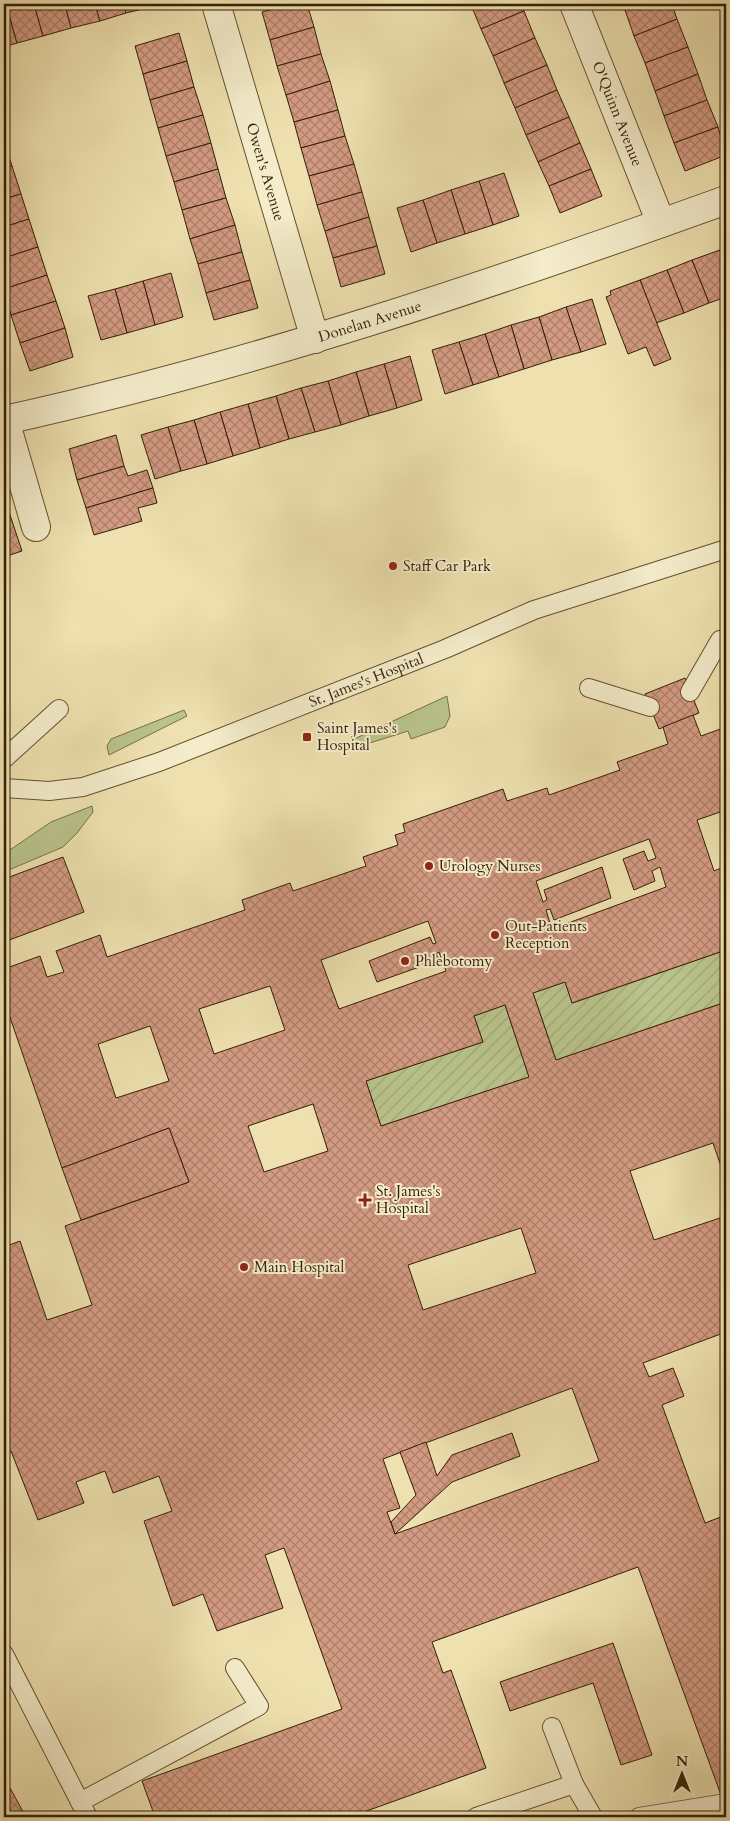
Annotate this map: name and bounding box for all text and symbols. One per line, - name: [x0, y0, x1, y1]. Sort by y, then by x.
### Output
- street label: O'Quinn Avenue: [588, 58, 648, 169]
- street label: Owen's Avenue: [242, 120, 290, 223]
- street label: Donelan Avenue: [316, 296, 424, 347]
- place label: Staff Car Park: [403, 556, 491, 576]
- marker: Staff Car Park: [387, 560, 399, 572]
- street label: St. James's Hospital: [306, 648, 426, 712]
- place label: Saint James's Hospital: [317, 718, 397, 755]
- marker: Saint James's Hospital: [301, 731, 313, 743]
- place label: Urology Nurses: [439, 856, 540, 876]
- marker: Urology Nurses: [423, 860, 435, 872]
- place label: Out-Patients Reception: [505, 916, 587, 953]
- marker: Out-Patients Reception: [489, 929, 501, 941]
- place label: Phlebotomy: [415, 951, 492, 971]
- marker: Phlebotomy: [399, 955, 411, 967]
- place label: St. James's Hospital: [376, 1181, 441, 1218]
- marker: St. James's Hospital: [358, 1193, 372, 1207]
- place label: Main Hospital: [254, 1257, 344, 1277]
- marker: Main Hospital: [238, 1261, 250, 1273]
- north arrow: [658, 1748, 708, 1798]
- text: N: [676, 1752, 688, 1771]

